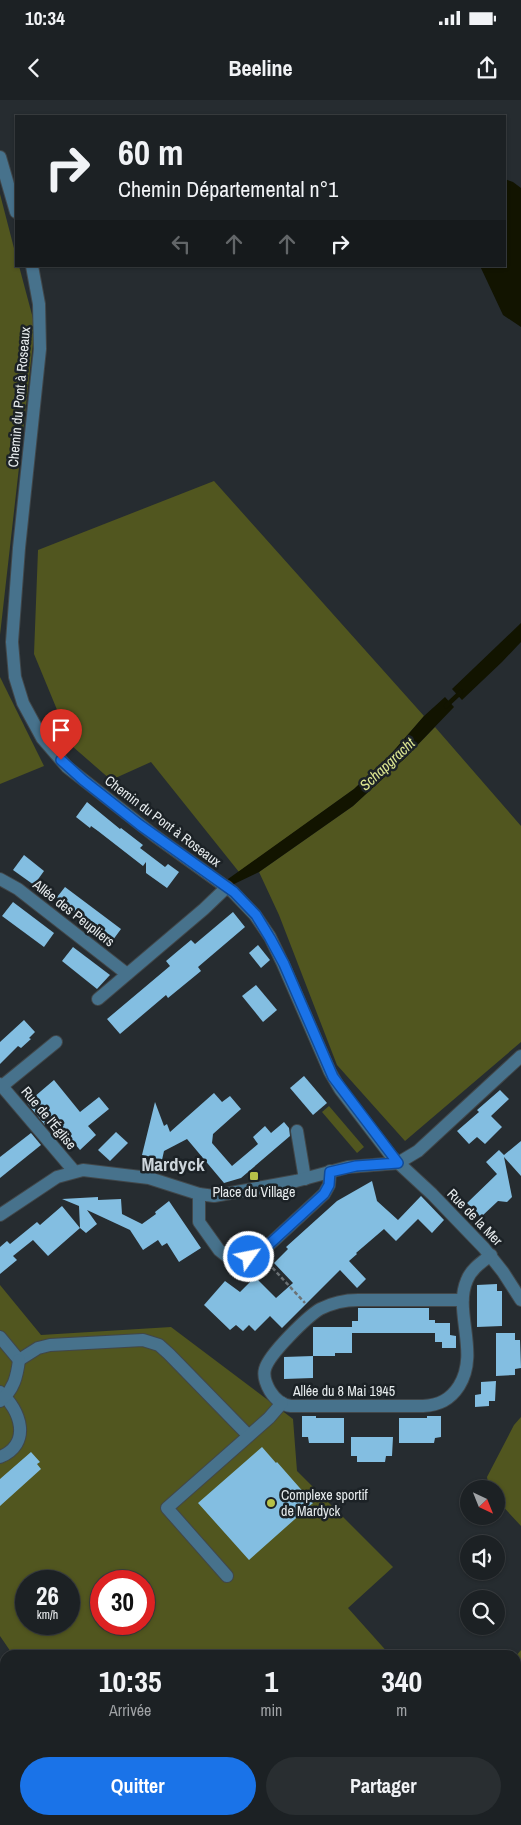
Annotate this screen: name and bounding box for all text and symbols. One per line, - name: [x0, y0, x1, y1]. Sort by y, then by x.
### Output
- text: 10:34: [25, 5, 65, 31]
- text: Beeline: [228, 53, 293, 83]
- icon: back: [20, 54, 48, 82]
- icon: share: [473, 54, 501, 82]
- text: 60 m: [118, 129, 183, 176]
- icon: right: [35, 135, 100, 200]
- text: Chemin Départemental n°1: [118, 174, 338, 204]
- icon: left: [167, 230, 195, 258]
- icon: ahead: [220, 230, 248, 258]
- icon: ahead: [273, 230, 301, 258]
- icon: right: [326, 230, 354, 258]
- street label: Chemin du Pont à Roseaux: [4, 326, 34, 468]
- pin: [40, 709, 82, 760]
- icon: arrive: [47, 716, 75, 744]
- water label: Schapgracht: [355, 732, 420, 795]
- street label: Chemin du Pont à Roseaux: [101, 771, 225, 871]
- street label: Allée des Peupliers: [29, 875, 119, 951]
- street label: Rue de l'Église: [17, 1083, 81, 1153]
- district label: Mardyck: [141, 1151, 205, 1177]
- marker: Place du Village: [248, 1170, 260, 1182]
- place label: Place du Village: [213, 1183, 295, 1201]
- street label: Rue de la Mer: [443, 1185, 507, 1249]
- position arrow: [222, 1230, 274, 1282]
- street label: Allée du 8 Mai 1945: [292, 1382, 395, 1400]
- north arrow: [460, 1480, 505, 1525]
- map controls: [460, 1480, 505, 1635]
- place label: Complexe sportif de Mardyck: [281, 1486, 369, 1520]
- marker: Complexe sportif de Mardyck: [265, 1497, 277, 1509]
- button: sound: [460, 1535, 505, 1580]
- speed limit sign: 30: [90, 1570, 155, 1635]
- text: 26: [36, 1579, 59, 1613]
- button: search: [460, 1590, 505, 1635]
- text: km/h: [37, 1607, 58, 1623]
- text: 10:35: [99, 1661, 162, 1701]
- text: 1: [265, 1661, 278, 1701]
- text: 340: [381, 1661, 422, 1701]
- text: Arrivée: [109, 1699, 151, 1721]
- text: min: [260, 1699, 282, 1721]
- text: m: [396, 1699, 407, 1721]
- button: Quitter: [20, 1757, 256, 1815]
- button: Partager: [266, 1757, 501, 1815]

